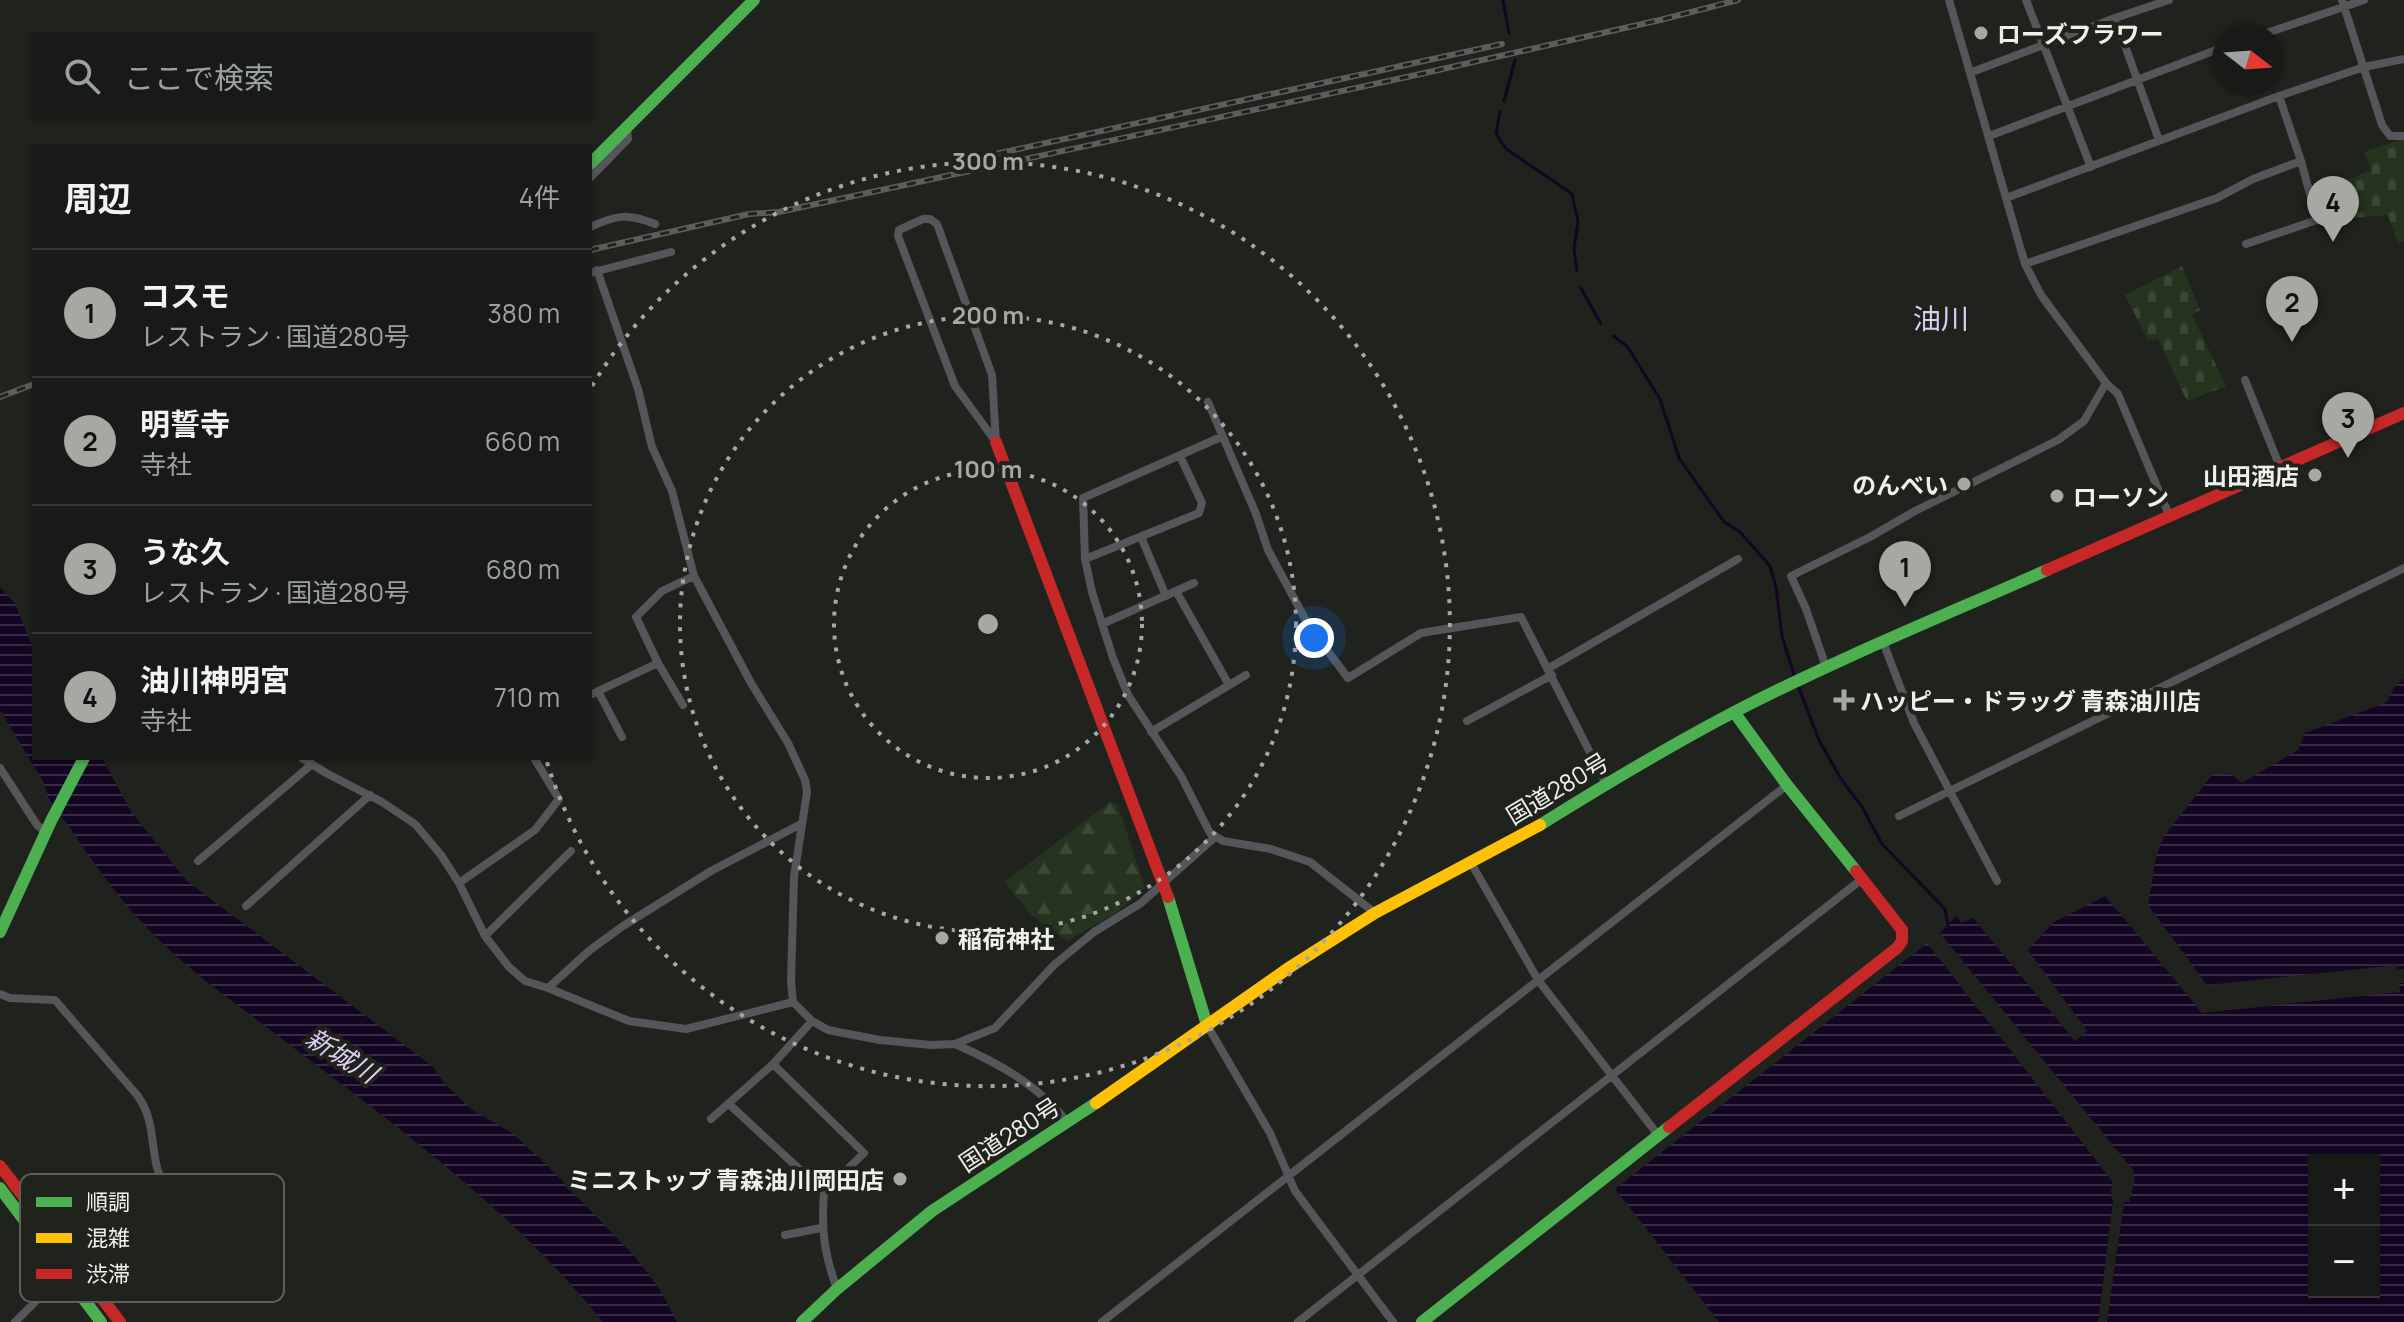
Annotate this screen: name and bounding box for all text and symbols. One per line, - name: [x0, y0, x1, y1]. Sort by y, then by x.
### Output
- place label: ローズフラワー: [1997, 17, 2164, 50]
- marker: ローズフラワー: [1972, 24, 1990, 42]
- north arrow: [2212, 24, 2284, 96]
- search box: [32, 32, 592, 120]
- icon: search: [60, 54, 104, 98]
- text: ここで検索: [124, 57, 274, 98]
- text: 300 m: [952, 144, 1024, 177]
- text: 周辺: [64, 175, 132, 221]
- pin: 4: [2307, 176, 2359, 242]
- text: 4件: [519, 179, 560, 215]
- text: コスモ: [140, 275, 230, 316]
- pin: 2: [2266, 276, 2318, 342]
- text: 1: [84, 295, 96, 331]
- text: 380 m: [487, 295, 560, 331]
- text: 200 m: [952, 298, 1024, 331]
- district label: 油川: [1913, 299, 1969, 337]
- text: レストラン · 国道280号: [140, 318, 410, 354]
- pin: 3: [2322, 392, 2374, 458]
- text: 明誓寺: [140, 403, 230, 444]
- text: 2: [82, 423, 98, 459]
- text: 660 m: [485, 423, 560, 459]
- text: 寺社: [140, 446, 192, 482]
- text: 100 m: [954, 452, 1022, 485]
- place label: 山田酒店: [2203, 459, 2299, 492]
- marker: 山田酒店: [2306, 466, 2324, 484]
- place label: のんべい: [1852, 468, 1948, 501]
- marker: のんべい: [1955, 475, 1973, 493]
- place label: ローソン: [2073, 480, 2169, 513]
- marker: ローソン: [2048, 487, 2066, 505]
- text: うな久: [140, 531, 230, 572]
- pin: 1: [1879, 541, 1931, 607]
- text: 3: [82, 551, 98, 587]
- text: 680 m: [486, 551, 560, 587]
- text: レストラン · 国道280号: [140, 574, 410, 610]
- centre of rings: [974, 610, 1002, 638]
- your location: [1294, 618, 1334, 658]
- text: 油川神明宮: [140, 659, 290, 700]
- text: 4: [82, 679, 98, 715]
- text: 710 m: [494, 679, 560, 715]
- place label: ハッピー・ドラッグ 青森油川店: [1860, 684, 2201, 717]
- marker: ハッピー・ドラッグ 青森油川店: [1835, 691, 1853, 709]
- text: 寺社: [140, 702, 192, 738]
- street label: 国道280号: [1500, 744, 1614, 832]
- place label: 稲荷神社: [958, 922, 1054, 955]
- marker: 稲荷神社: [933, 929, 951, 947]
- water label: 新城川: [299, 1019, 387, 1093]
- street label: 国道280号: [952, 1089, 1066, 1179]
- map controls: [2308, 1154, 2380, 1298]
- button: +: [2308, 1154, 2380, 1226]
- place label: ミニストップ 青森油川岡田店: [567, 1163, 884, 1196]
- marker: ミニストップ 青森油川岡田店: [891, 1170, 909, 1188]
- legend: [20, 1174, 284, 1302]
- text: 順調: [86, 1187, 130, 1217]
- text: 混雑: [86, 1223, 130, 1253]
- button: −: [2308, 1226, 2380, 1298]
- text: 渋滞: [86, 1259, 130, 1289]

